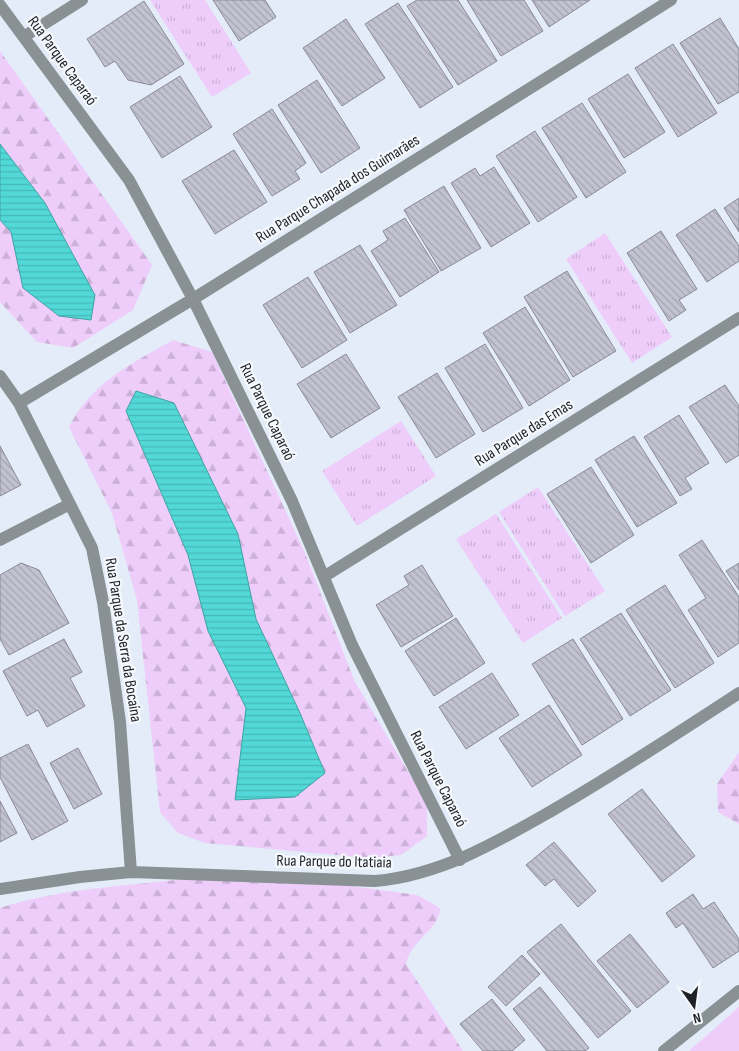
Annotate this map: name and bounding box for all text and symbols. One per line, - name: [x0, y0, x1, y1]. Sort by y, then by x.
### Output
- street label: Rua Parque Caparaó: [23, 13, 101, 109]
- street label: Rua Parque Chapada dos Guimarães: [253, 131, 424, 247]
- street label: Rua Parque Caparaó: [235, 360, 299, 464]
- street label: Rua Parque das Emas: [471, 395, 577, 471]
- street label: Rua Parque da Serra da Bocaína: [101, 557, 145, 723]
- street label: Rua Parque Caparaó: [406, 728, 470, 830]
- street label: Rua Parque do Itatiaia: [276, 851, 392, 873]
- north arrow: [669, 981, 719, 1031]
- text: N: [691, 1009, 703, 1027]

